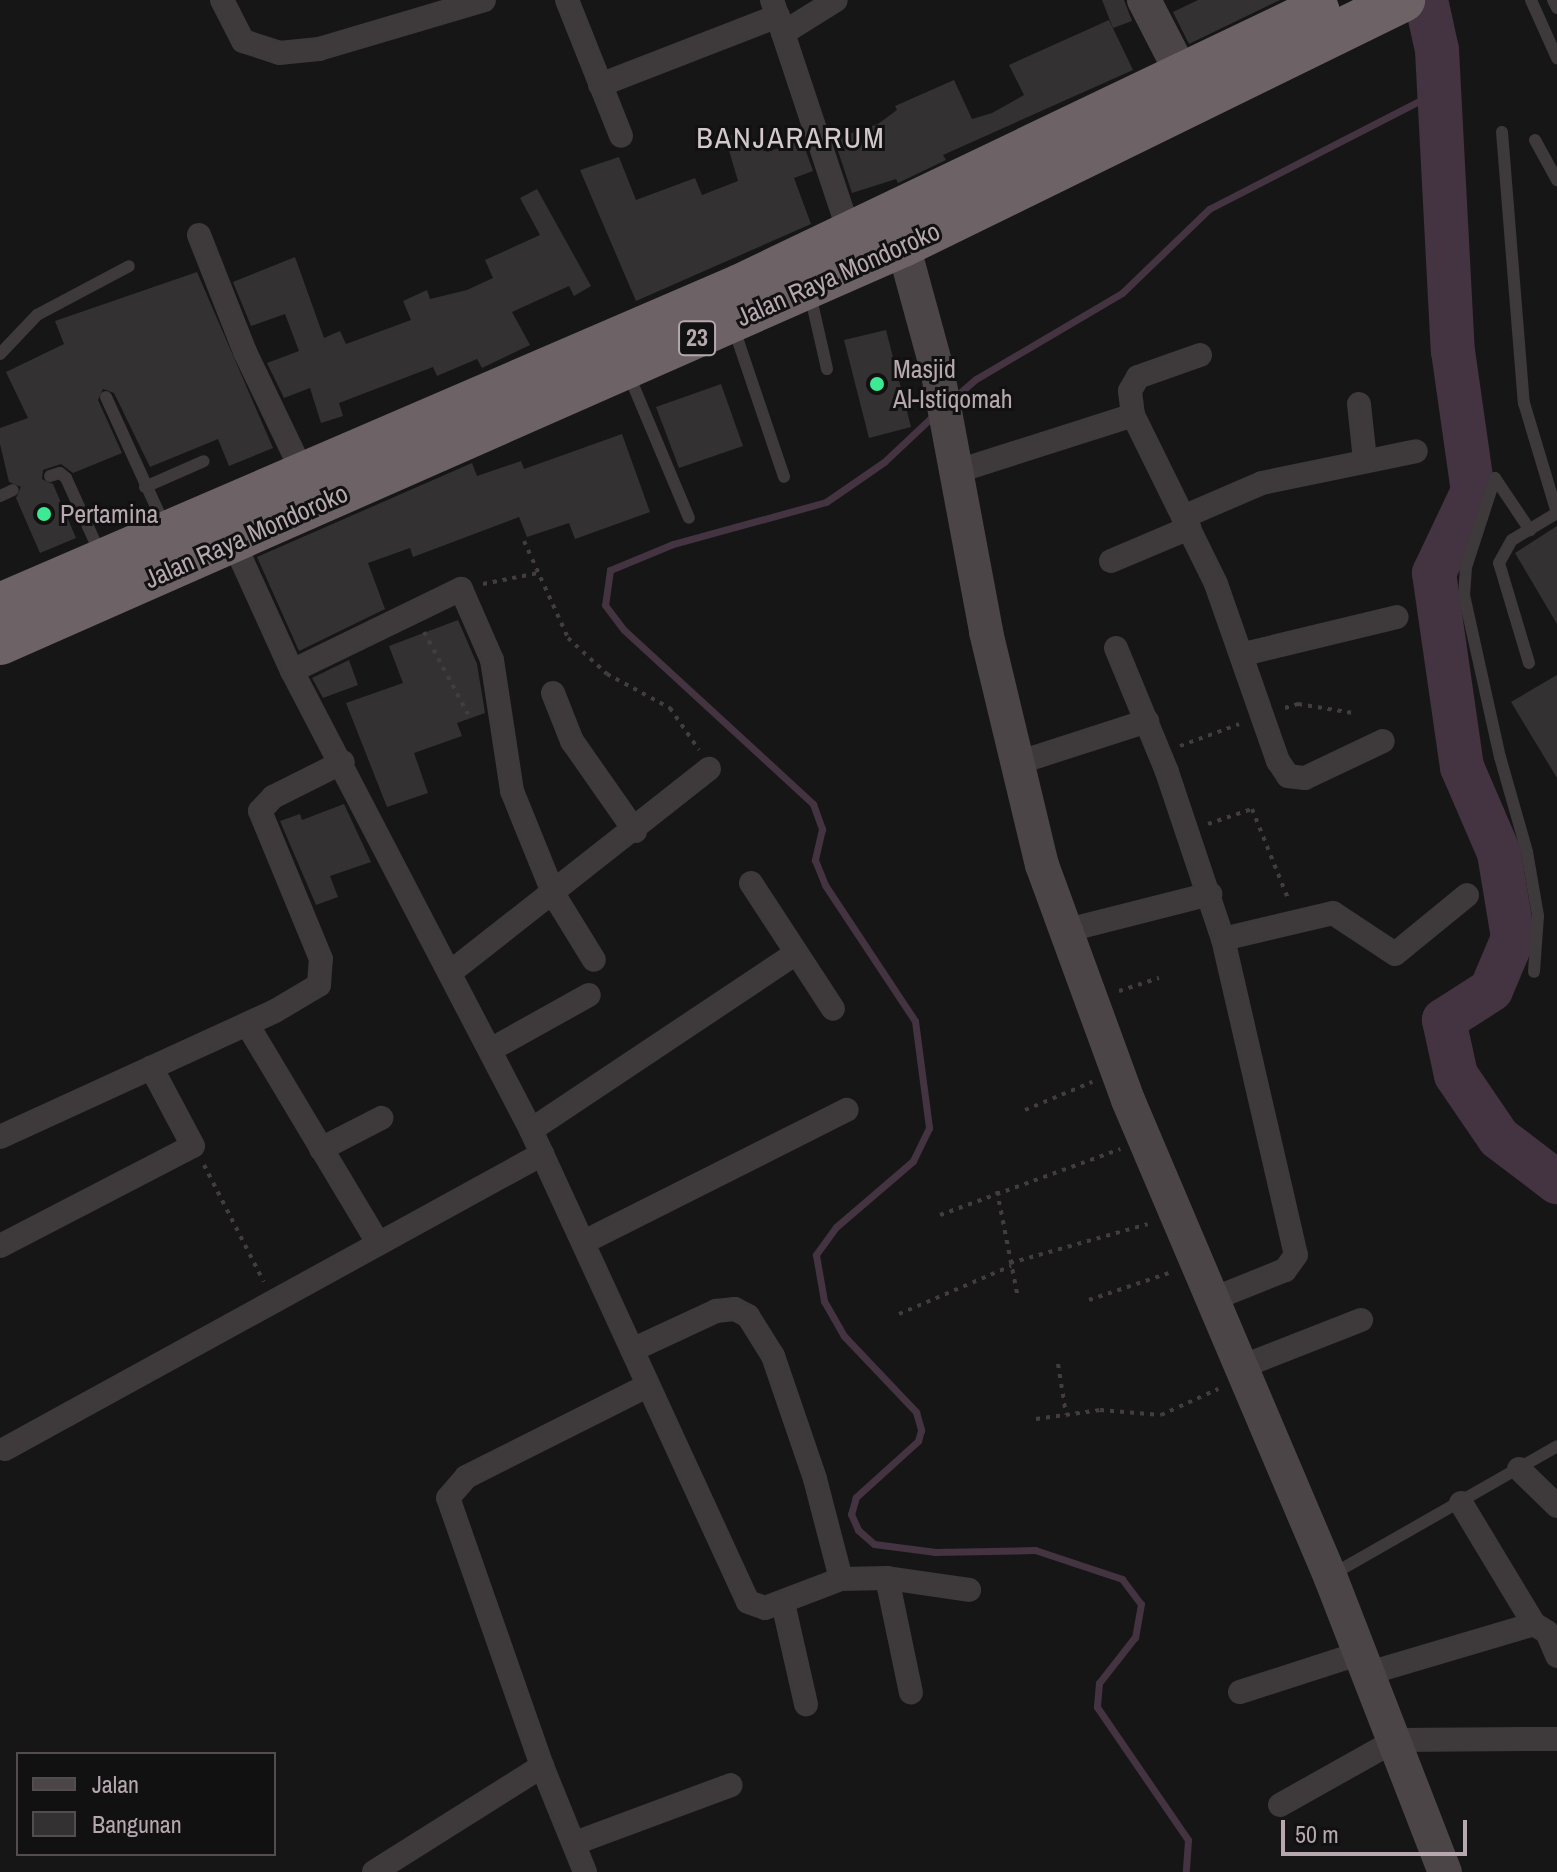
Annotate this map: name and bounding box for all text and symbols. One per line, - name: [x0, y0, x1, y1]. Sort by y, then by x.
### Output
- district label: BANJARARUM: [696, 119, 886, 155]
- street label: Jalan Raya Mondoroko: [732, 215, 944, 333]
- road number: 23: [677, 318, 717, 358]
- place label: Masjid Al-Istiqomah: [893, 353, 1013, 414]
- marker: Masjid Al-Istiqomah: [868, 375, 886, 393]
- street label: Jalan Raya Mondoroko: [140, 477, 352, 595]
- place label: Pertamina: [60, 498, 158, 530]
- marker: Pertamina: [35, 505, 53, 523]
- legend: [16, 1752, 276, 1856]
- text: Jalan: [92, 1768, 139, 1800]
- scale bar: [1285, 1804, 1471, 1854]
- text: Bangunan: [92, 1808, 182, 1840]
- text: 50 m: [1295, 1818, 1339, 1850]

